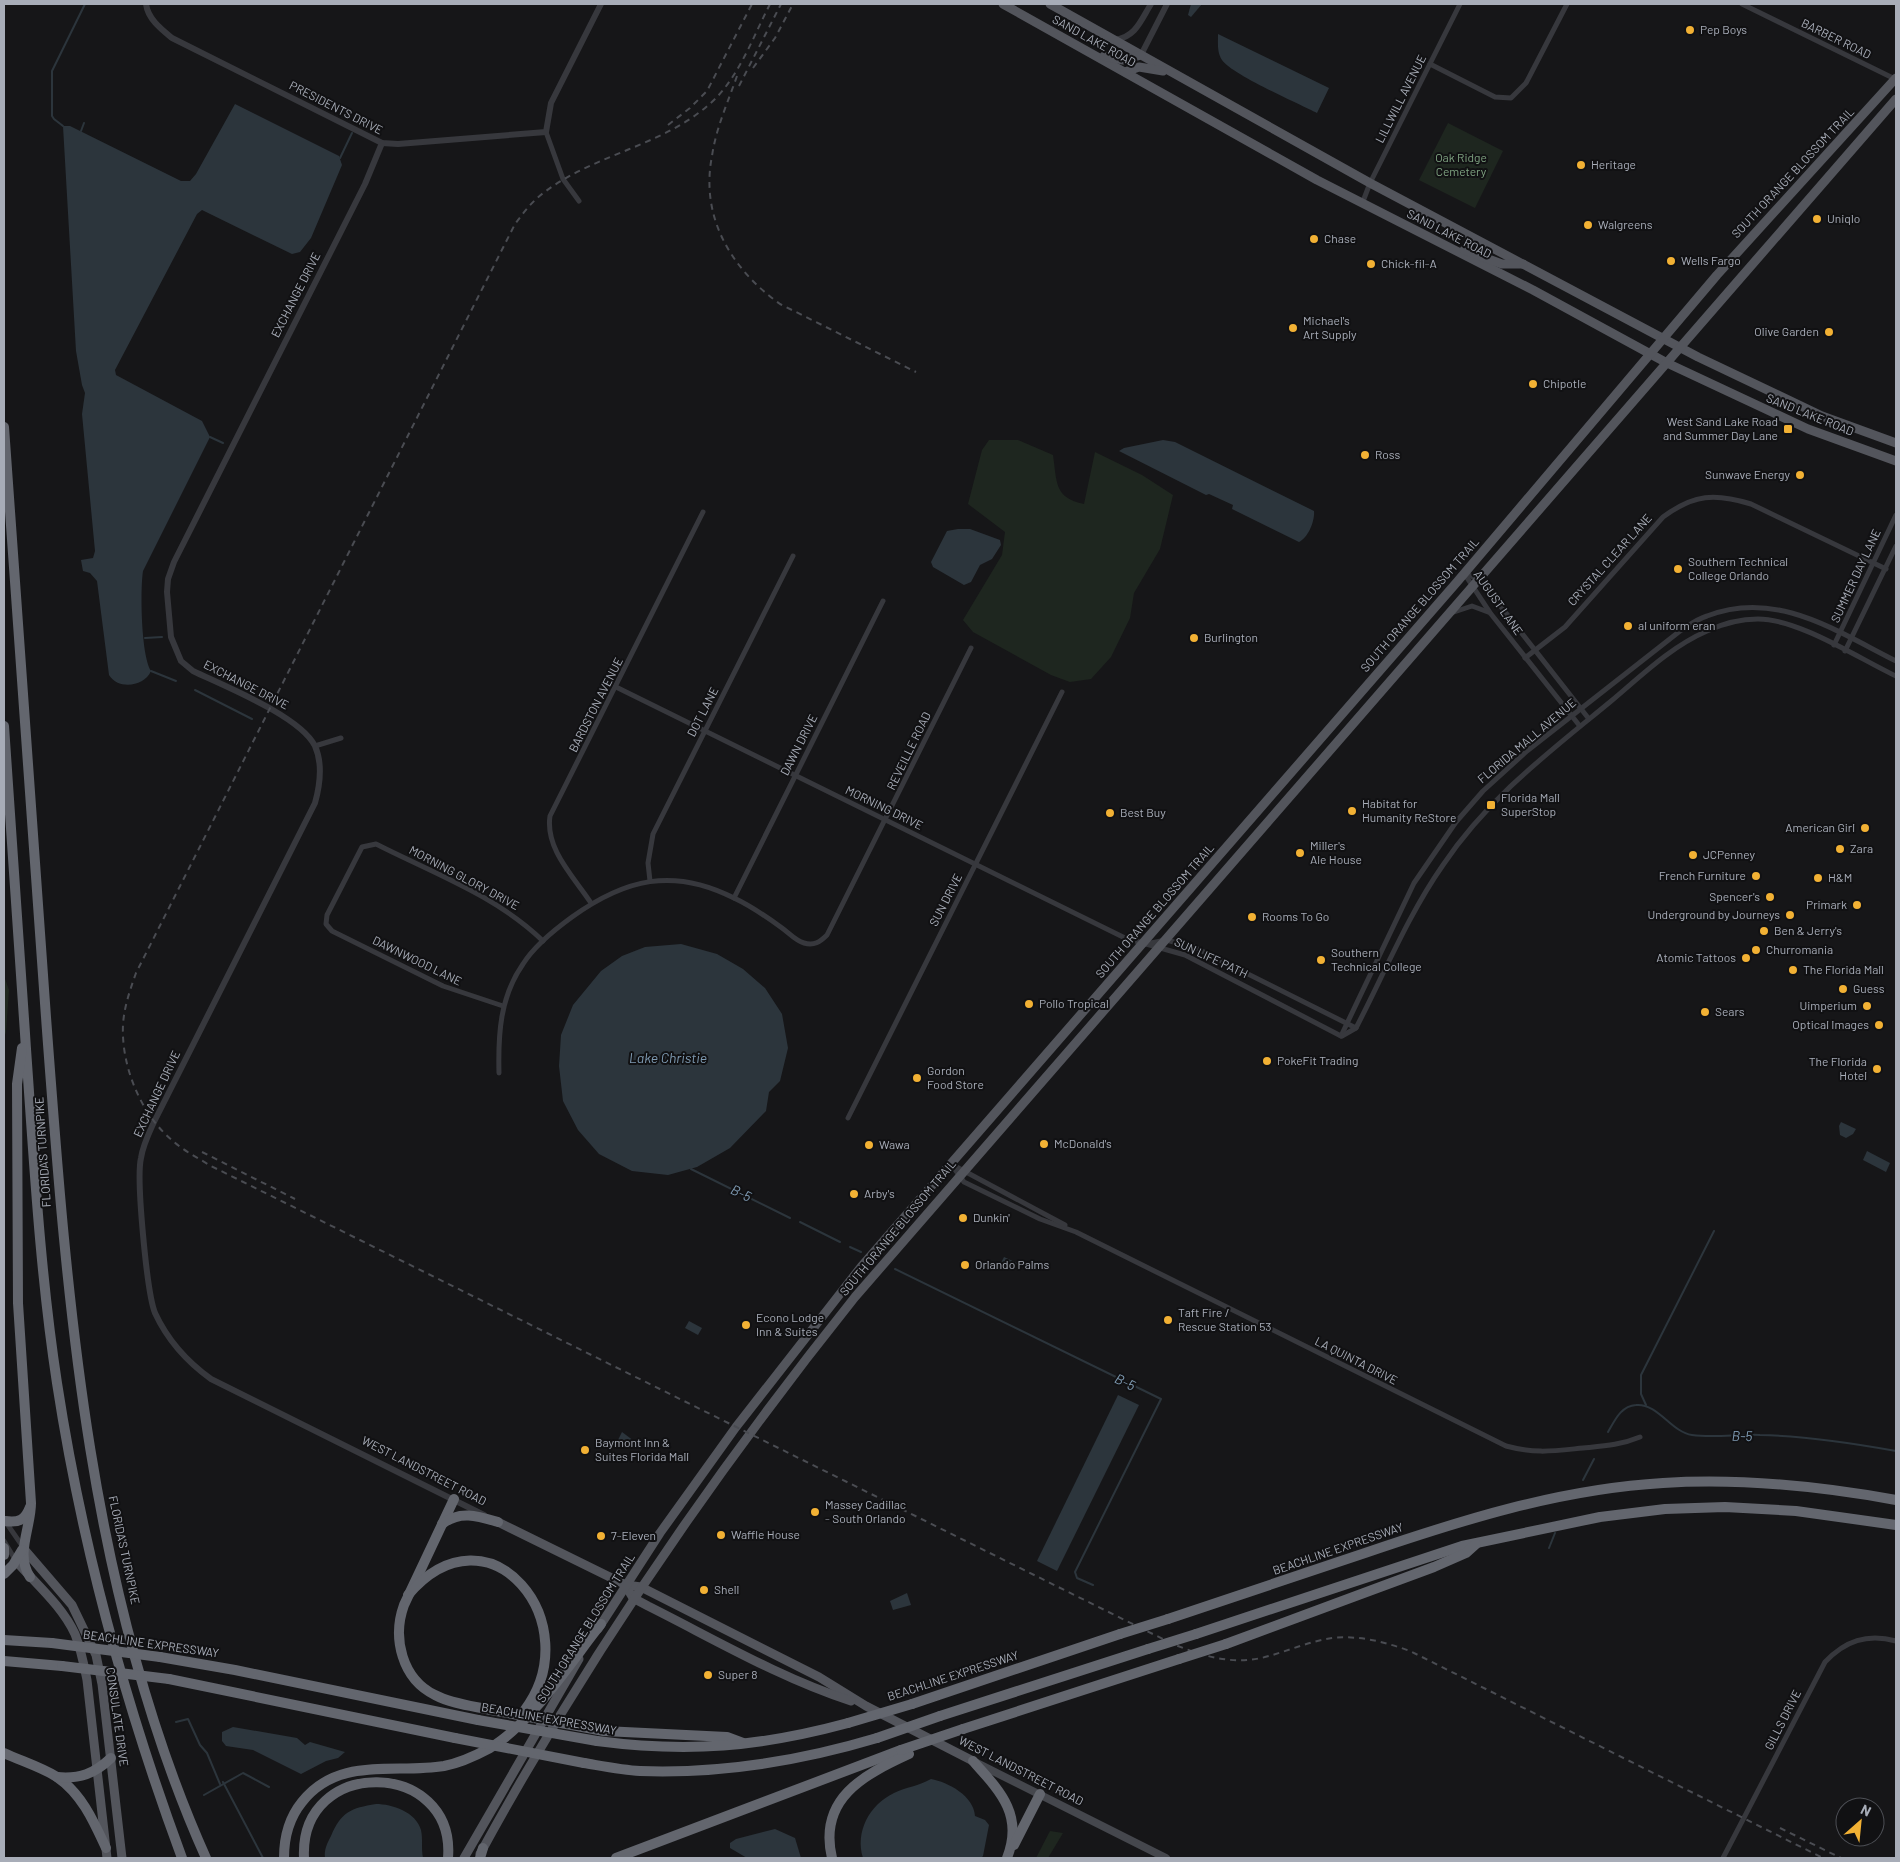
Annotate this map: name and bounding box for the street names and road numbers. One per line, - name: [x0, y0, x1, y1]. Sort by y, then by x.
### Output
- street label: SAND LAKE ROAD: [1050, 11, 1139, 69]
- street label: BARBER ROAD: [1799, 15, 1874, 61]
- street label: LILLWILL AVENUE: [1372, 52, 1428, 145]
- street label: PRESIDENTS DRIVE: [287, 78, 385, 137]
- street label: SOUTH ORANGE BLOSSOM TRAIL: [1728, 104, 1857, 240]
- street label: SAND LAKE ROAD: [1405, 206, 1494, 260]
- street label: EXCHANGE DRIVE: [268, 250, 323, 340]
- street label: SAND LAKE ROAD: [1765, 390, 1856, 438]
- street label: CRYSTAL CLEAR LANE: [1564, 511, 1654, 608]
- street label: SUMMER DAY LANE: [1827, 527, 1883, 625]
- street label: SOUTH ORANGE BLOSSOM TRAIL: [1357, 534, 1481, 674]
- street label: AUGUST LANE: [1471, 567, 1526, 637]
- street label: BARDSTON AVENUE: [565, 655, 625, 754]
- street label: EXCHANGE DRIVE: [201, 657, 291, 712]
- street label: DOT LANE: [684, 684, 721, 739]
- street label: FLORIDA MALL AVENUE: [1474, 695, 1578, 786]
- street label: REVEILLE ROAD: [883, 709, 933, 792]
- street label: DAWN DRIVE: [777, 712, 820, 777]
- street label: MORNING DRIVE: [843, 782, 925, 832]
- street label: SOUTH ORANGE BLOSSOM TRAIL: [1092, 840, 1216, 980]
- street label: MORNING GLORY DRIVE: [407, 842, 522, 912]
- street label: SUN DRIVE: [926, 871, 964, 928]
- street label: DAWNWOOD LANE: [371, 933, 464, 988]
- street label: SUN LIFE PATH: [1172, 934, 1251, 980]
- street label: EXCHANGE DRIVE: [130, 1048, 182, 1139]
- street label: FLORIDA'S TURNPIKE: [31, 1096, 53, 1208]
- street label: SOUTH ORANGE BLOSSOM TRAIL: [836, 1156, 958, 1298]
- street label: LA QUINTA DRIVE: [1313, 1333, 1400, 1387]
- street label: WEST LANDSTREET ROAD: [360, 1433, 489, 1508]
- street label: FLORIDA'S TURNPIKE: [107, 1494, 143, 1605]
- street label: BEACHLINE EXPRESSWAY: [1271, 1519, 1405, 1577]
- street label: SOUTH ORANGE BLOSSOM TRAIL: [533, 1550, 637, 1705]
- street label: BEACHLINE EXPRESSWAY: [82, 1627, 220, 1660]
- street label: BEACHLINE EXPRESSWAY: [885, 1647, 1020, 1703]
- street label: CONSULATE DRIVE: [104, 1666, 132, 1767]
- street label: GILLS DRIVE: [1761, 1687, 1803, 1752]
- street label: BEACHLINE EXPRESSWAY: [480, 1699, 618, 1737]
- street label: WEST LANDSTREET ROAD: [957, 1733, 1086, 1808]

